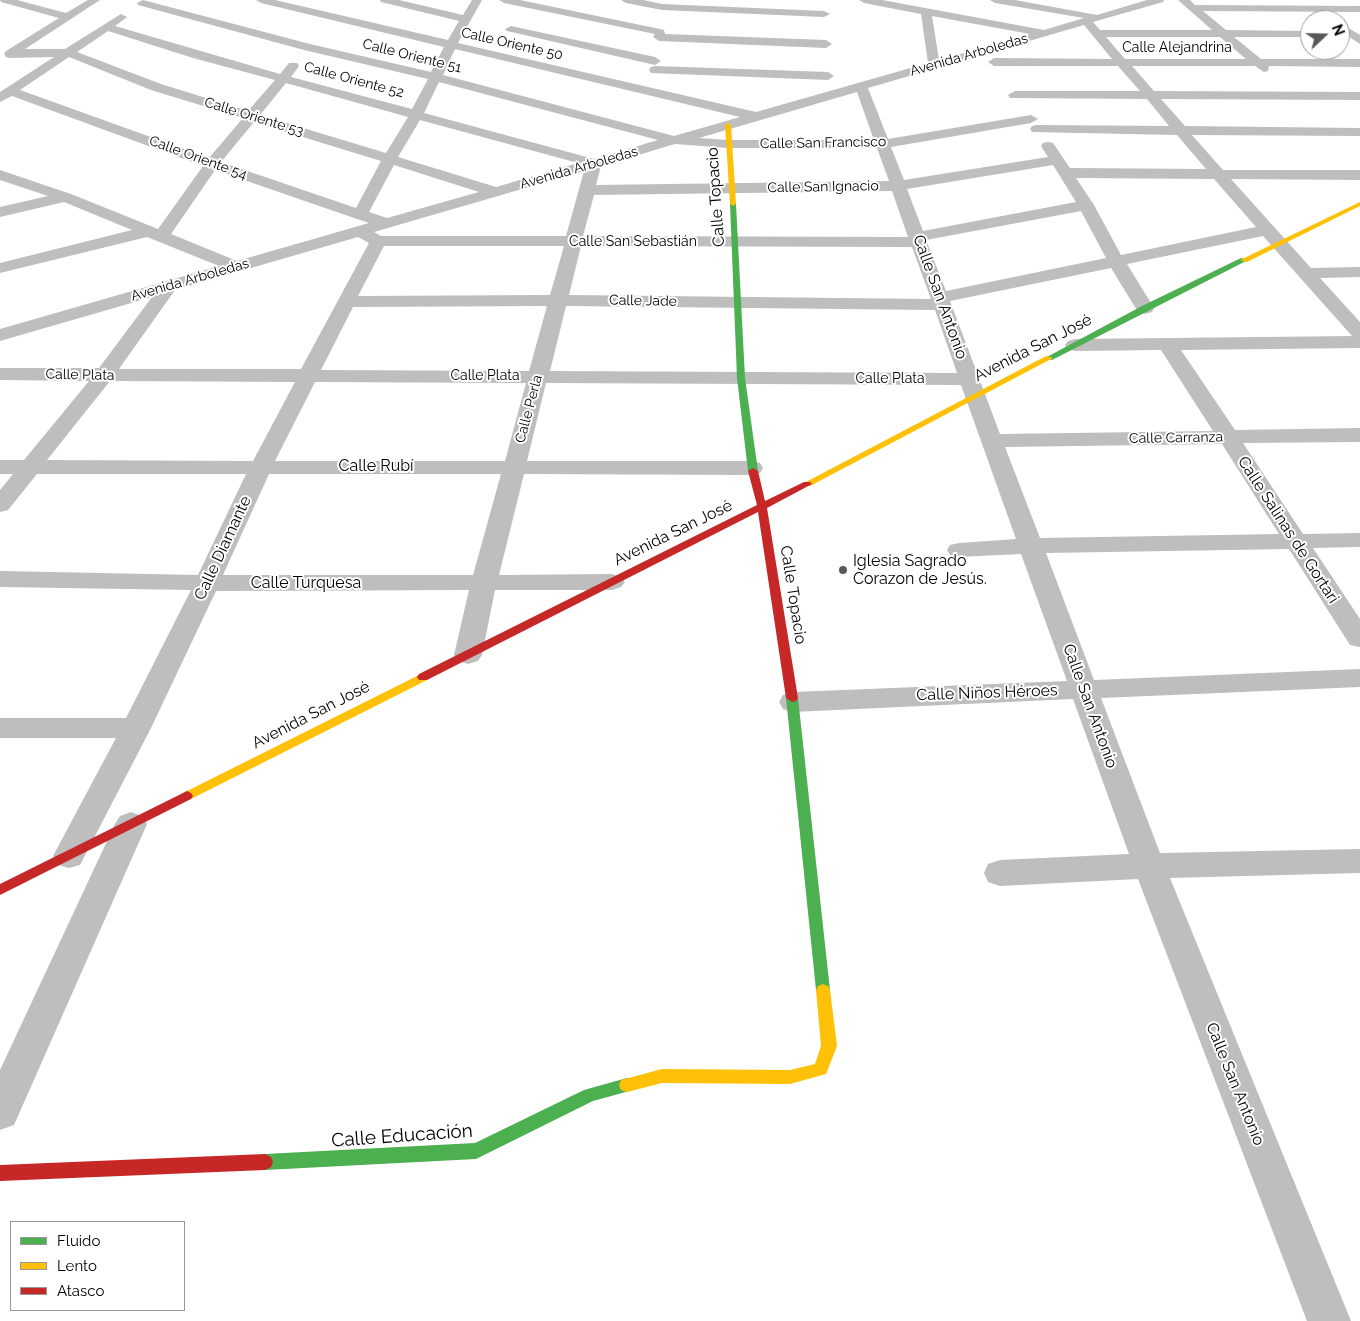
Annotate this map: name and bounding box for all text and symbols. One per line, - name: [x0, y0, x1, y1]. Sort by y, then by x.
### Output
- north arrow: [1300, 10, 1350, 60]
- text: N: [1329, 22, 1347, 38]
- street label: Calle Oriente 50: [459, 24, 565, 64]
- street label: Avenida Arboledas: [908, 30, 1030, 80]
- street label: Calle Oriente 51: [361, 36, 463, 76]
- street label: Calle Alejandrina: [1122, 40, 1232, 56]
- street label: Calle Oriente 52: [302, 59, 406, 101]
- street label: Calle Oriente 53: [202, 94, 306, 140]
- street label: Calle Oriente 54: [147, 132, 249, 184]
- street label: Calle San Francisco: [760, 133, 886, 153]
- street label: Avenida Arboledas: [518, 143, 640, 193]
- street label: Calle Topacio: [703, 147, 729, 247]
- street label: Calle San Ignacio: [767, 178, 879, 196]
- street label: Calle San Antonio: [909, 232, 971, 362]
- street label: Calle San Sebastián: [569, 234, 697, 250]
- street label: Avenida Arboledas: [129, 255, 251, 305]
- street label: Calle Jade: [609, 292, 677, 310]
- street label: Avenida San José: [971, 310, 1095, 386]
- street label: Calle Plata: [45, 366, 115, 384]
- street label: Calle Plata: [450, 368, 520, 384]
- street label: Calle Plata: [855, 371, 925, 387]
- street label: Calle Perla: [512, 373, 546, 445]
- street label: Calle Carranza: [1129, 429, 1223, 447]
- street label: Calle Salinas de Gortari: [1233, 453, 1343, 607]
- street label: Calle Rubí: [338, 456, 414, 476]
- street label: Calle Diamante: [190, 493, 256, 603]
- street label: Avenida San José: [611, 496, 735, 570]
- street label: Calle Topacio: [776, 544, 810, 646]
- place label: Iglesia Sagrado Corazon de Jesús.: [853, 551, 987, 589]
- marker: Iglesia Sagrado Corazon de Jesús.: [837, 564, 849, 576]
- street label: Calle Turquesa: [251, 573, 361, 593]
- street label: Calle San Antonio: [1059, 641, 1121, 771]
- street label: Avenida San José: [249, 677, 373, 753]
- street label: Calle Niños Héroes: [916, 681, 1058, 705]
- street label: Calle San Antonio: [1202, 1020, 1268, 1148]
- street label: Calle Educación: [330, 1120, 474, 1152]
- legend: [10, 1221, 185, 1311]
- text: Fluido: [57, 1232, 100, 1250]
- text: Lento: [57, 1257, 97, 1275]
- text: Atasco: [57, 1282, 104, 1300]

